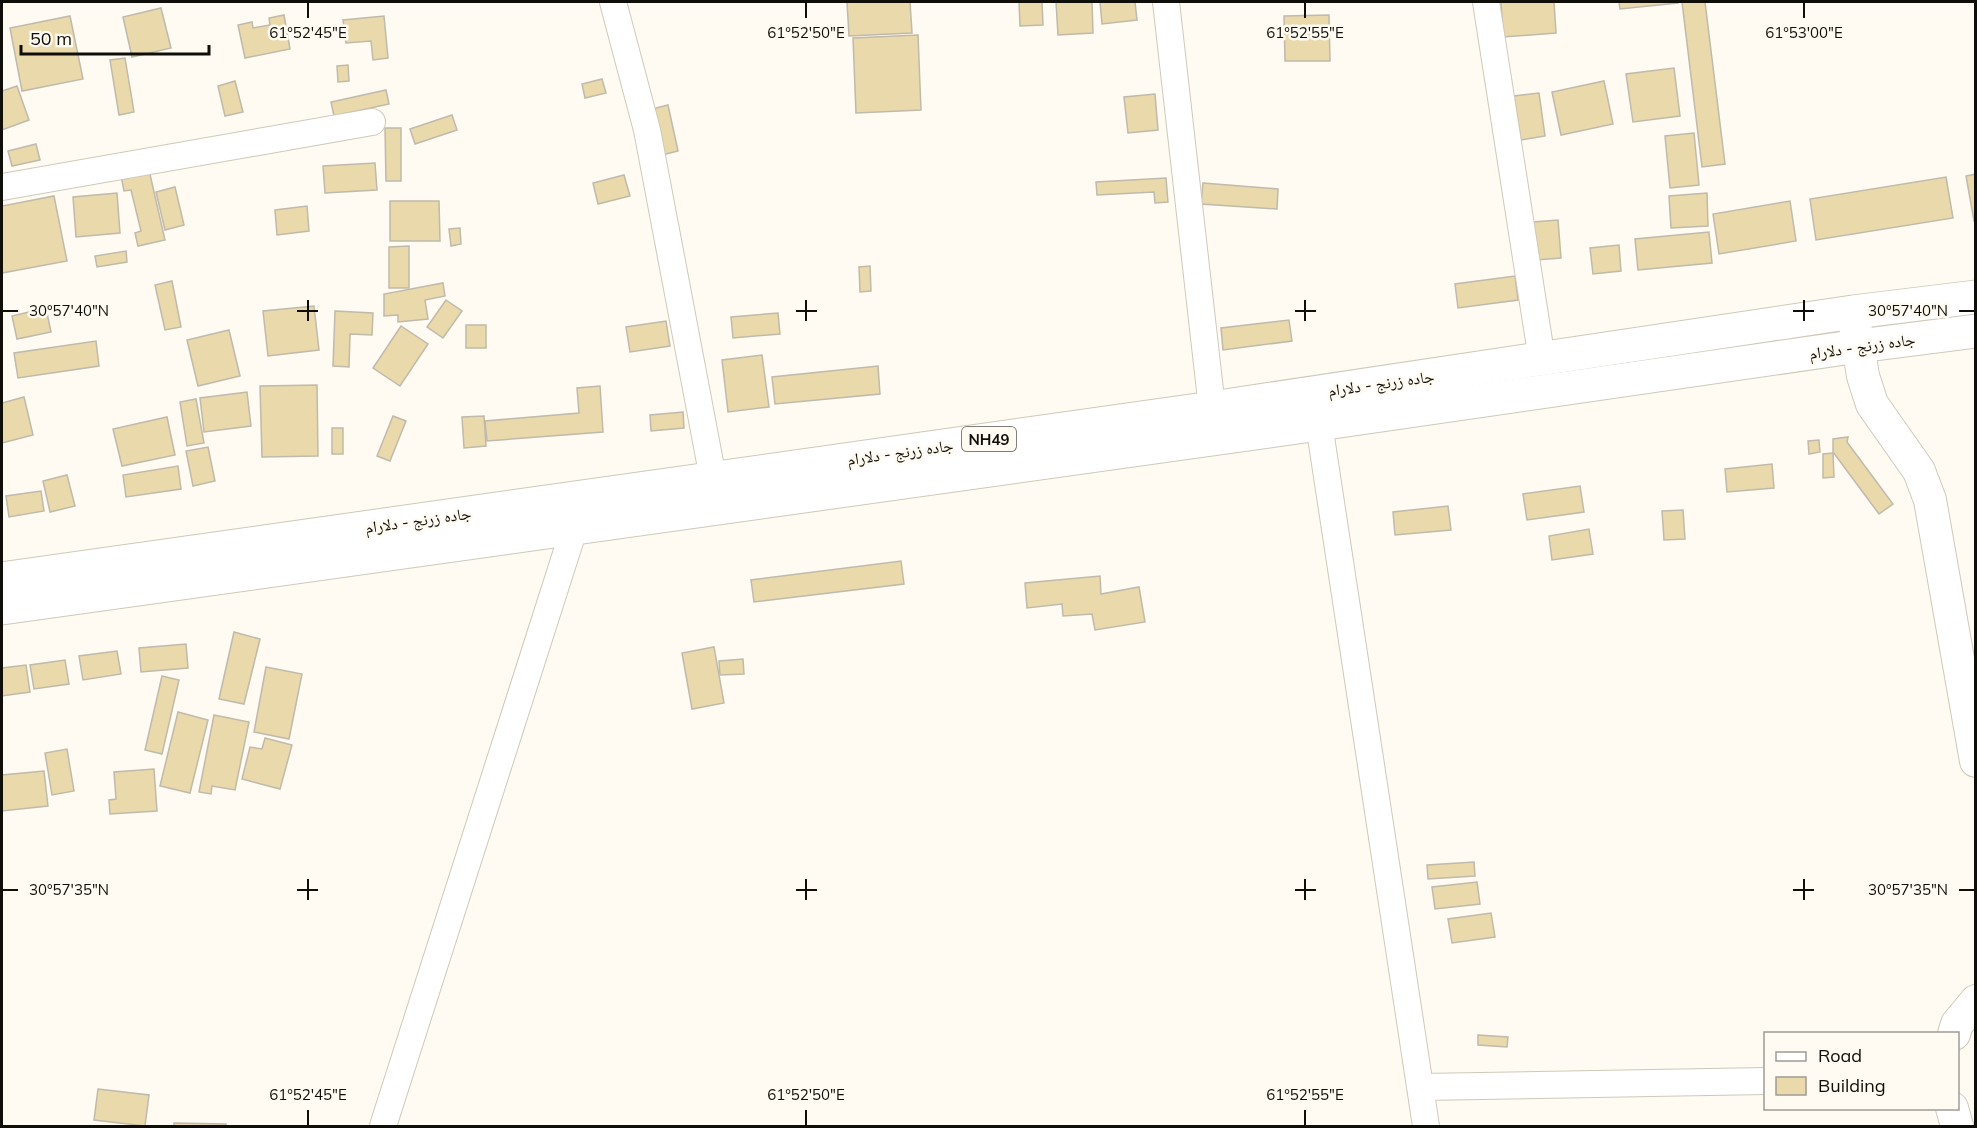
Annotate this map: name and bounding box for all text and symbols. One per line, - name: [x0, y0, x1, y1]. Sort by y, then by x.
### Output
- scale bar: [21, 18, 208, 56]
- text: 61°52'45"E: [269, 23, 347, 42]
- text: 61°52'50"E: [767, 23, 845, 42]
- text: 61°52'55"E: [1266, 23, 1344, 42]
- text: 61°53'00"E: [1765, 23, 1843, 42]
- text: 50 m: [30, 27, 72, 50]
- text: 30°57'40"N: [29, 301, 109, 320]
- text: 30°57'40"N: [1868, 301, 1948, 320]
- street label: جاده زرنج - دلارام: [1808, 329, 1916, 364]
- street label: جاده زرنج - دلارام: [1327, 366, 1435, 401]
- road number: NH49: [962, 427, 1016, 451]
- street label: جاده زرنج - دلارام: [846, 435, 954, 470]
- street label: جاده زرنج - دلارام: [364, 503, 472, 538]
- text: 30°57'35"N: [29, 880, 109, 899]
- text: 30°57'35"N: [1868, 880, 1948, 899]
- legend: [1764, 1032, 1959, 1110]
- text: Road: [1818, 1044, 1862, 1067]
- text: Building: [1818, 1074, 1886, 1097]
- text: 61°52'45"E: [269, 1085, 347, 1104]
- text: 61°52'50"E: [767, 1085, 845, 1104]
- text: 61°52'55"E: [1266, 1085, 1344, 1104]

